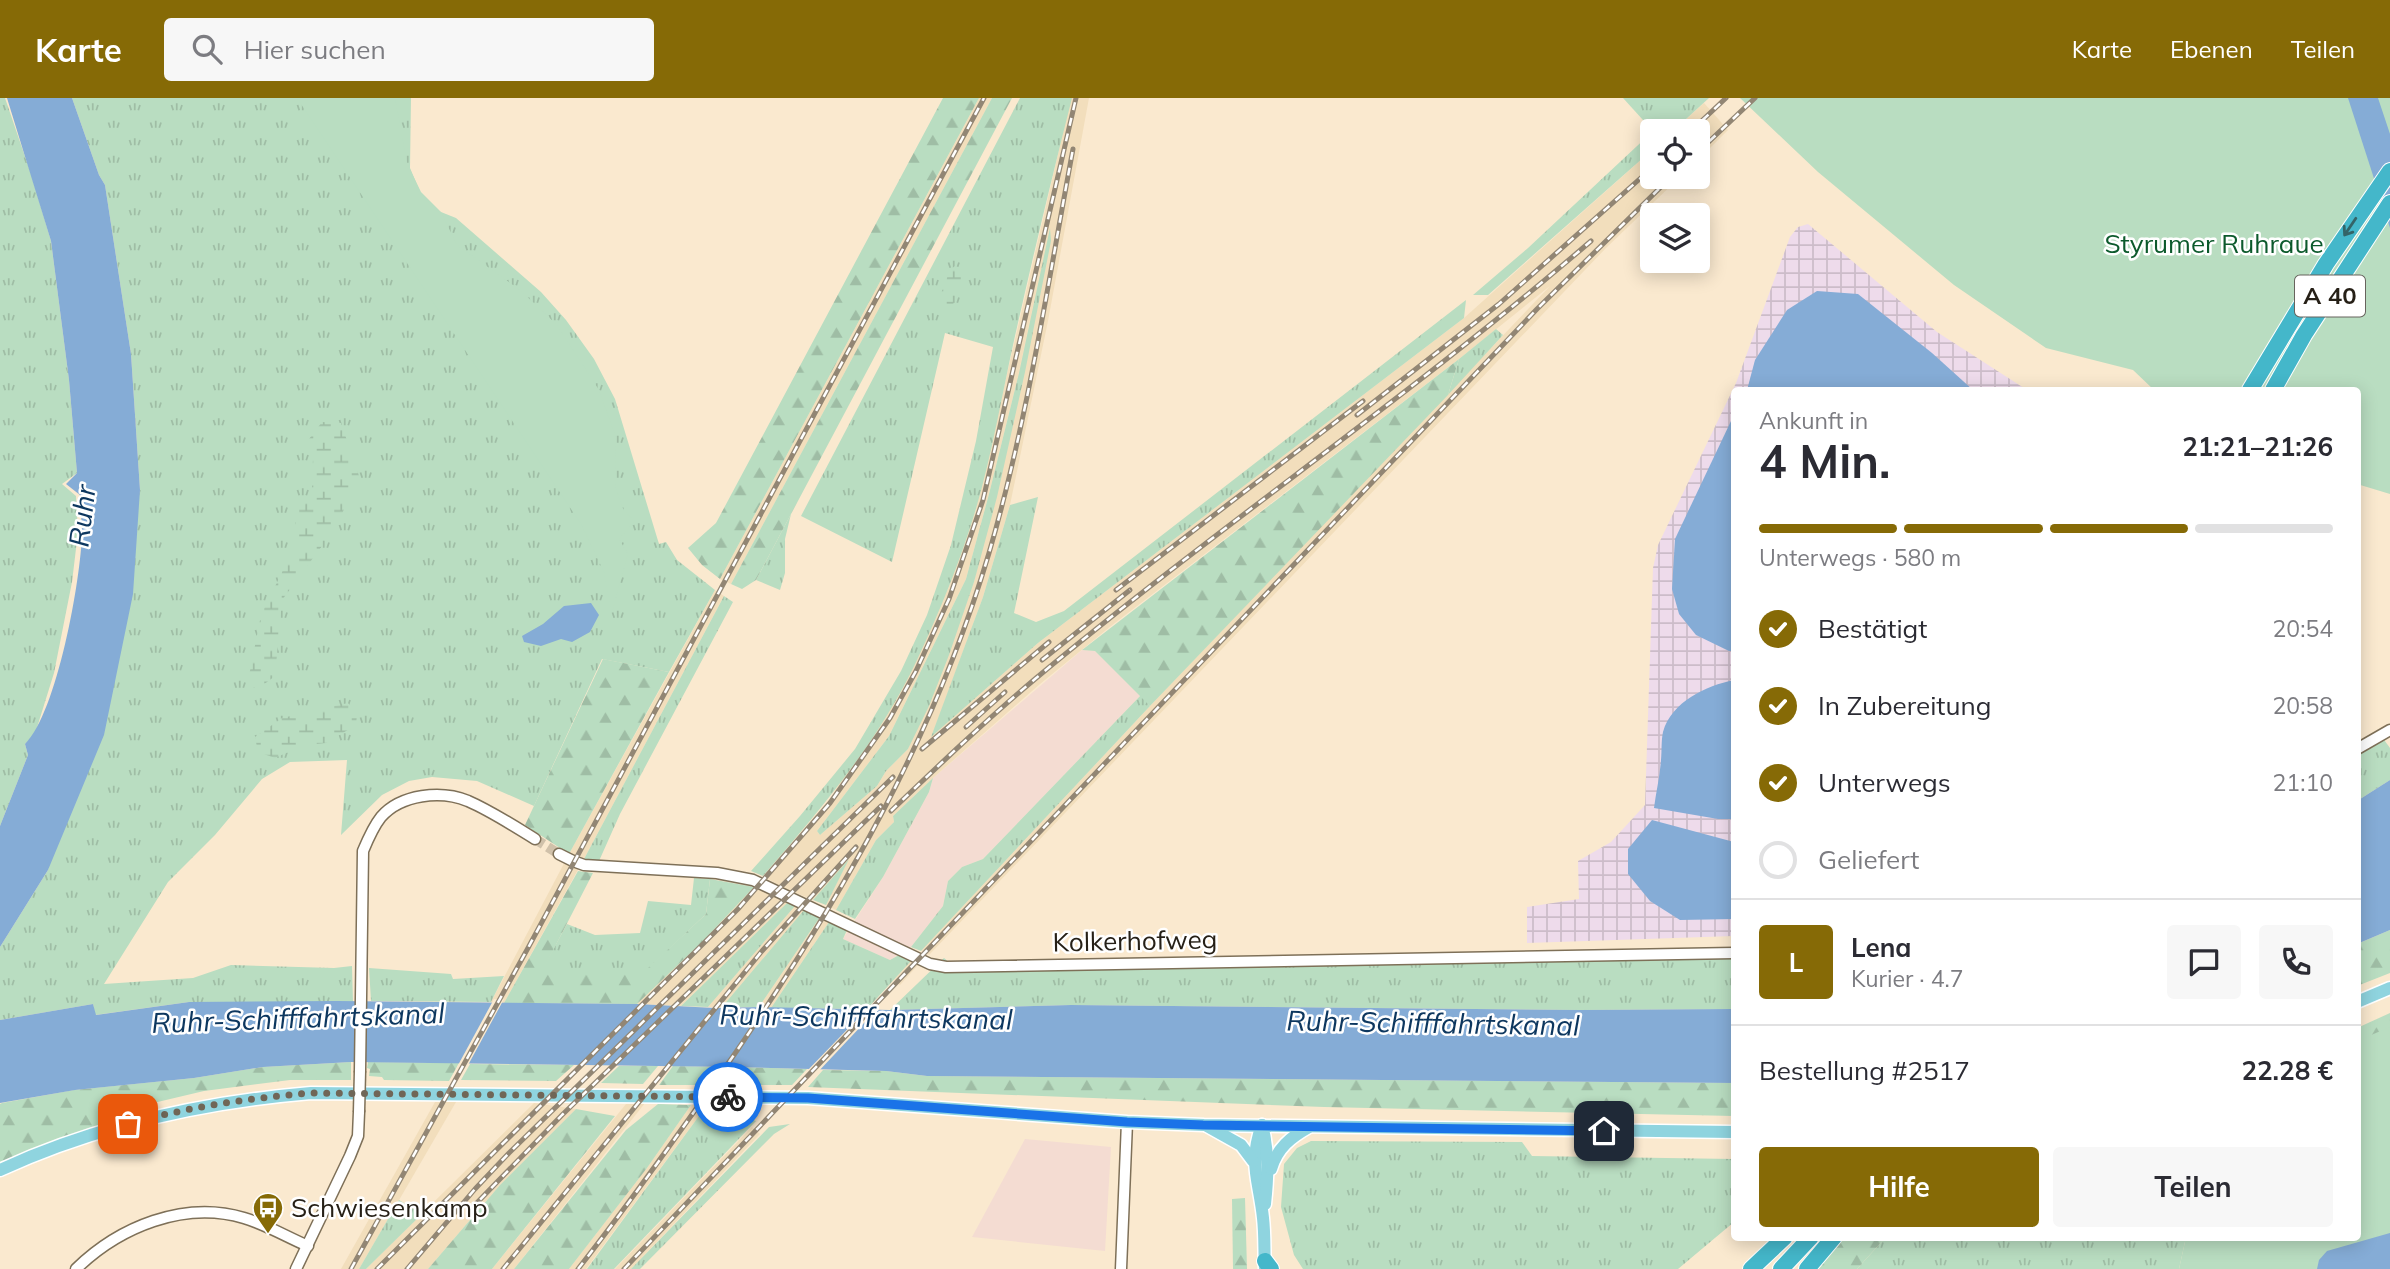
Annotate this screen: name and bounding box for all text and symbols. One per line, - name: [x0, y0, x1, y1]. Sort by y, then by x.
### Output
- search box: [164, 18, 654, 81]
- text: Karte: [35, 29, 122, 70]
- icon: search: [188, 30, 226, 68]
- text: Hier suchen: [244, 33, 386, 66]
- text: Karte: [2072, 34, 2132, 64]
- text: Ebenen: [2170, 34, 2253, 64]
- text: Teilen: [2291, 34, 2355, 64]
- map controls: [1640, 119, 1710, 273]
- button: locate: [1640, 119, 1710, 189]
- button: layers: [1640, 203, 1710, 273]
- one-way arrow: [2343, 217, 2358, 236]
- park label: Styrumer Ruhraue: [2104, 227, 2324, 260]
- road number: A 40: [2295, 276, 2365, 316]
- text: Ankunft in: [1759, 406, 1868, 435]
- text: 21:21–21:26: [2182, 430, 2333, 463]
- text: 4 Min.: [1759, 432, 1890, 490]
- water label: Ruhr: [60, 481, 103, 549]
- text: Unterwegs · 580 m: [1759, 543, 1961, 572]
- icon: check: [1759, 610, 1797, 648]
- text: Bestätigt: [1818, 612, 1927, 645]
- text: 20:54: [2273, 614, 2333, 643]
- icon: check: [1759, 687, 1797, 725]
- text: In Zubereitung: [1818, 689, 1991, 722]
- text: 20:58: [2273, 691, 2333, 720]
- icon: check: [1759, 764, 1797, 802]
- text: Unterwegs: [1818, 766, 1951, 799]
- text: 21:10: [2273, 768, 2333, 797]
- text: Geliefert: [1818, 843, 1919, 876]
- street label: Kolkerhofweg: [1052, 923, 1218, 958]
- button: chat: [2167, 925, 2241, 999]
- button: phone: [2259, 925, 2333, 999]
- text: Lena: [1851, 931, 1911, 964]
- text: L: [1789, 946, 1803, 979]
- text: Kurier · 4.7: [1851, 964, 1963, 993]
- water label: Ruhr-Schifffahrtskanal: [151, 995, 446, 1040]
- water label: Ruhr-Schifffahrtskanal: [719, 996, 1013, 1037]
- water label: Ruhr-Schifffahrtskanal: [1286, 1002, 1580, 1043]
- text: Bestellung #2517: [1759, 1054, 1970, 1087]
- text: 22.28 €: [2241, 1054, 2333, 1087]
- courier: [693, 1062, 763, 1132]
- icon: bike: [709, 1078, 747, 1116]
- pin: [98, 1094, 158, 1154]
- pin: [1574, 1101, 1634, 1161]
- icon: bag: [109, 1105, 147, 1143]
- icon: home: [1585, 1112, 1623, 1150]
- button: Hilfe: [1759, 1147, 2039, 1227]
- button: Teilen: [2053, 1147, 2333, 1227]
- bus stop icon: Schwiesenkamp: [251, 1191, 285, 1235]
- place label: Schwiesenkamp: [291, 1191, 488, 1224]

